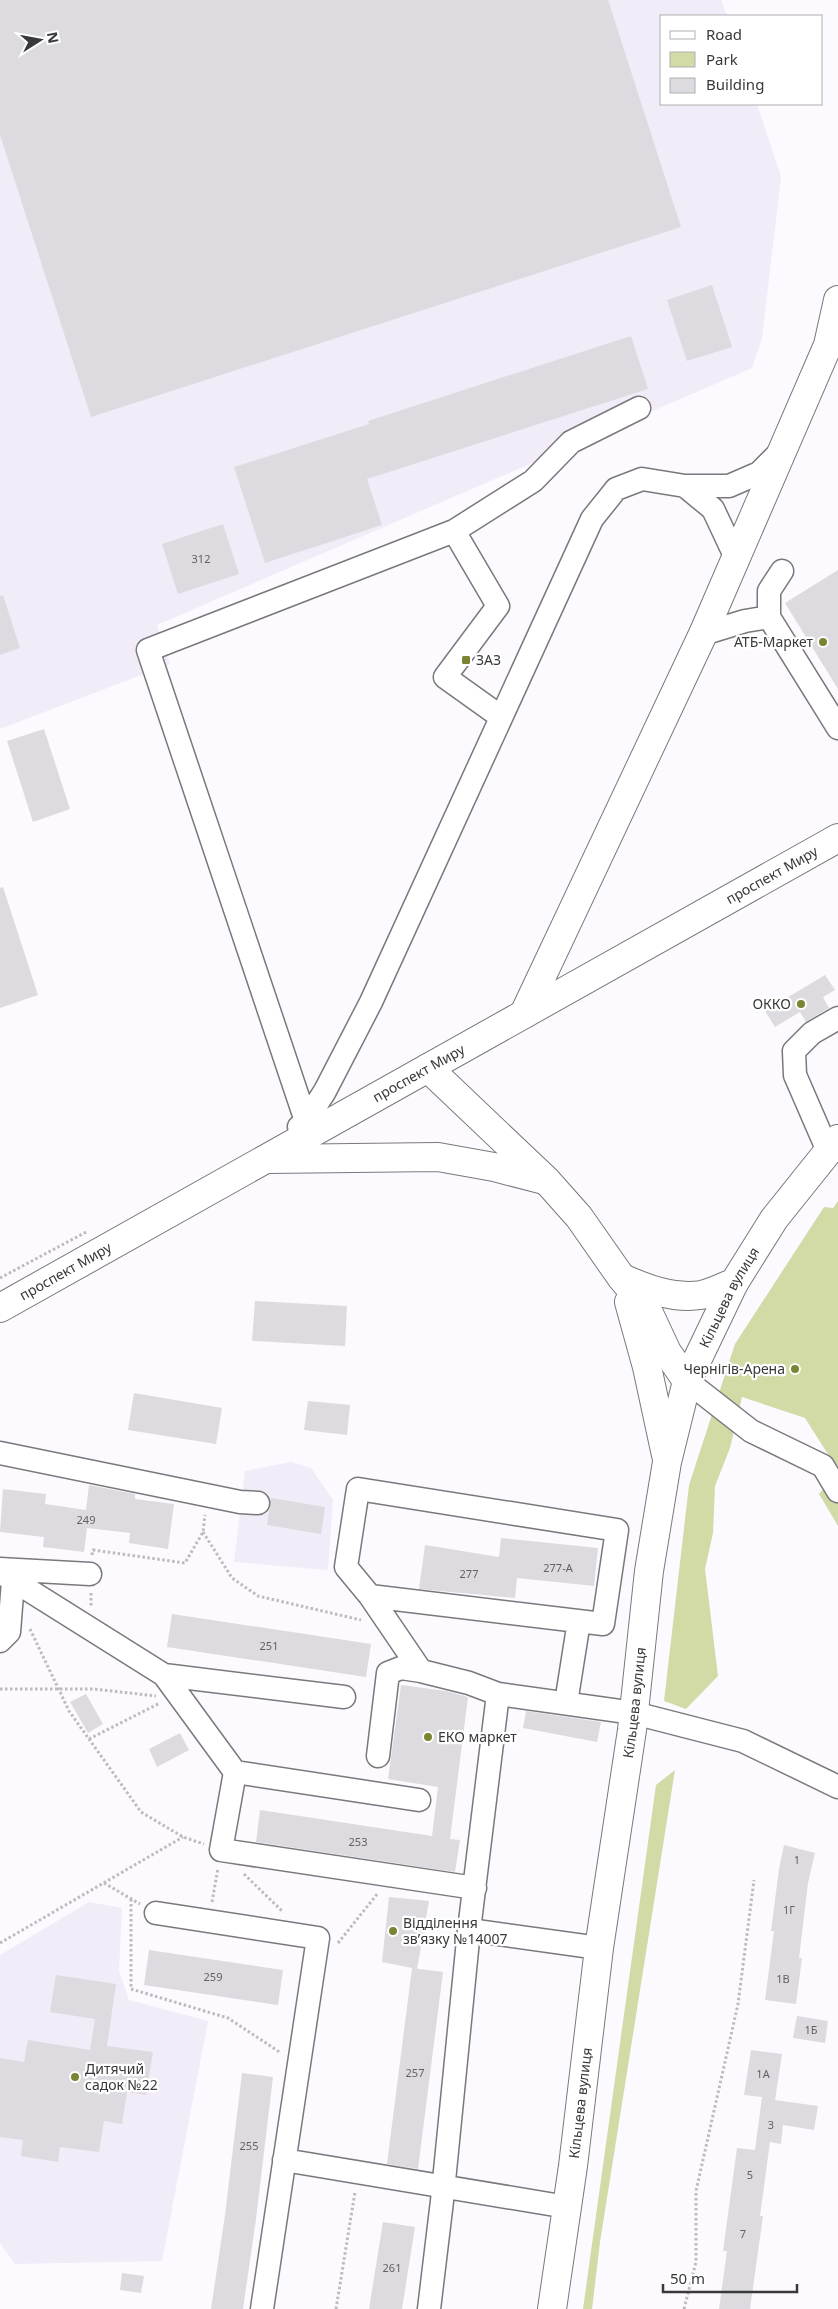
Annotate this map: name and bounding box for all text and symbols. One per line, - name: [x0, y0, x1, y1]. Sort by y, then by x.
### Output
- north arrow: [15, 15, 65, 65]
- legend: [660, 15, 823, 105]
- text: Road: [706, 24, 742, 44]
- text: N: [43, 30, 64, 45]
- text: Park: [706, 49, 738, 69]
- text: Building: [706, 74, 764, 94]
- house number: 312: [192, 551, 210, 566]
- place label: АТБ-Маркет: [734, 632, 813, 651]
- marker: АТБ-Маркет: [817, 636, 829, 648]
- place label: ЗАЗ: [476, 650, 501, 669]
- marker: ЗАЗ: [460, 654, 472, 666]
- street label: проспект Миру: [722, 841, 822, 908]
- place label: ОККО: [752, 994, 791, 1013]
- marker: ОККО: [795, 998, 807, 1010]
- street label: проспект Миру: [369, 1039, 469, 1106]
- street label: проспект Миру: [16, 1237, 115, 1304]
- street label: Кільцева вулиця: [694, 1243, 763, 1351]
- place label: Чернігів-Арена: [683, 1359, 785, 1378]
- marker: Чернігів-Арена: [789, 1363, 801, 1375]
- house number: 249: [77, 1512, 95, 1527]
- house number: 277-А: [543, 1560, 574, 1575]
- house number: 277: [460, 1566, 478, 1581]
- house number: 251: [260, 1638, 278, 1653]
- street label: Кільцева вулиця: [618, 1646, 650, 1759]
- place label: ЕКО маркет: [438, 1727, 517, 1746]
- marker: ЕКО маркет: [422, 1731, 434, 1743]
- house number: 253: [349, 1834, 367, 1849]
- house number: 1: [794, 1852, 800, 1867]
- house number: 1Г: [783, 1902, 795, 1917]
- place label: Відділення зв’язку №14007: [403, 1913, 508, 1948]
- marker: Відділення зв’язку №14007: [387, 1925, 399, 1937]
- house number: 259: [204, 1969, 222, 1984]
- house number: 1В: [776, 1971, 790, 1986]
- house number: 1Б: [804, 2022, 818, 2037]
- street label: Кільцева вулиця: [564, 2046, 596, 2159]
- place label: Дитячий садок №22: [85, 2059, 158, 2094]
- house number: 257: [406, 2065, 424, 2080]
- house number: 1А: [756, 2066, 771, 2081]
- marker: Дитячий садок №22: [69, 2071, 81, 2083]
- house number: 3: [768, 2117, 774, 2132]
- house number: 255: [240, 2138, 258, 2153]
- house number: 5: [747, 2167, 753, 2182]
- house number: 7: [740, 2226, 746, 2241]
- house number: 261: [383, 2260, 401, 2275]
- scale bar: [663, 2262, 797, 2294]
- text: 50 m: [670, 2268, 705, 2288]

